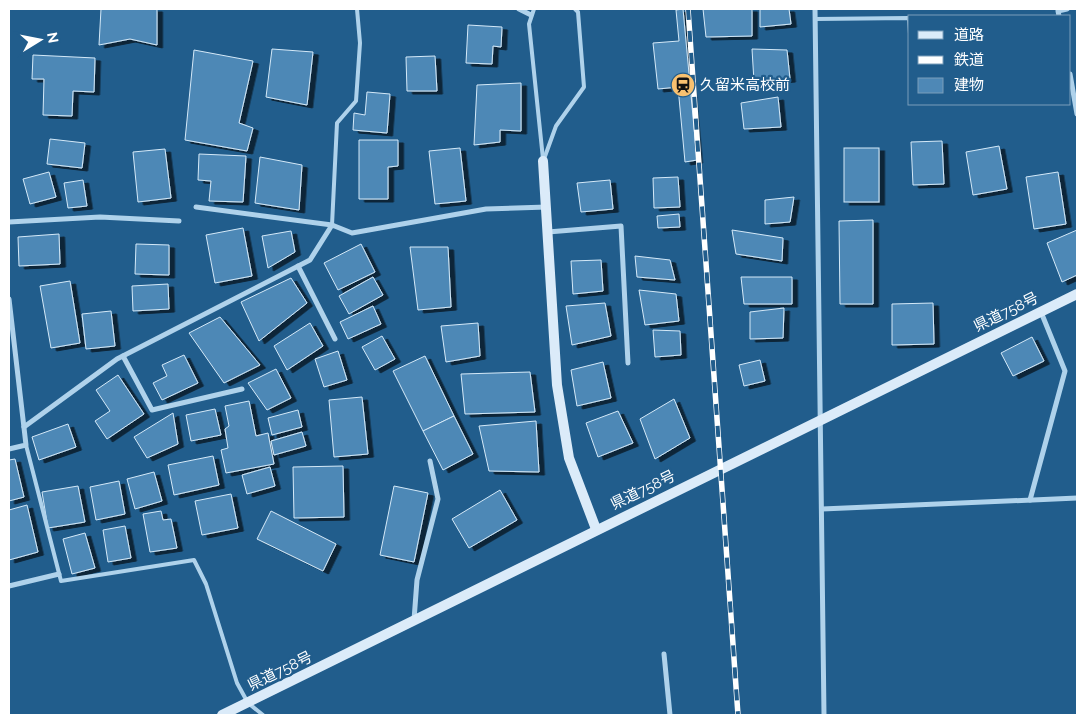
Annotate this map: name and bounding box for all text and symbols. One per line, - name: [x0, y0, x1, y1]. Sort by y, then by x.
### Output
- north arrow: [15, 15, 65, 65]
- legend: [908, 15, 1071, 105]
- text: 道路: [954, 26, 984, 44]
- text: N: [44, 31, 62, 44]
- text: 鉄道: [954, 51, 984, 69]
- station icon: 久留米高校前: [670, 72, 696, 98]
- place label: 久留米高校前: [700, 76, 790, 94]
- text: 建物: [954, 76, 984, 94]
- street label: 県道758号: [971, 289, 1041, 335]
- street label: 県道758号: [608, 467, 678, 513]
- street label: 県道758号: [245, 648, 315, 694]

